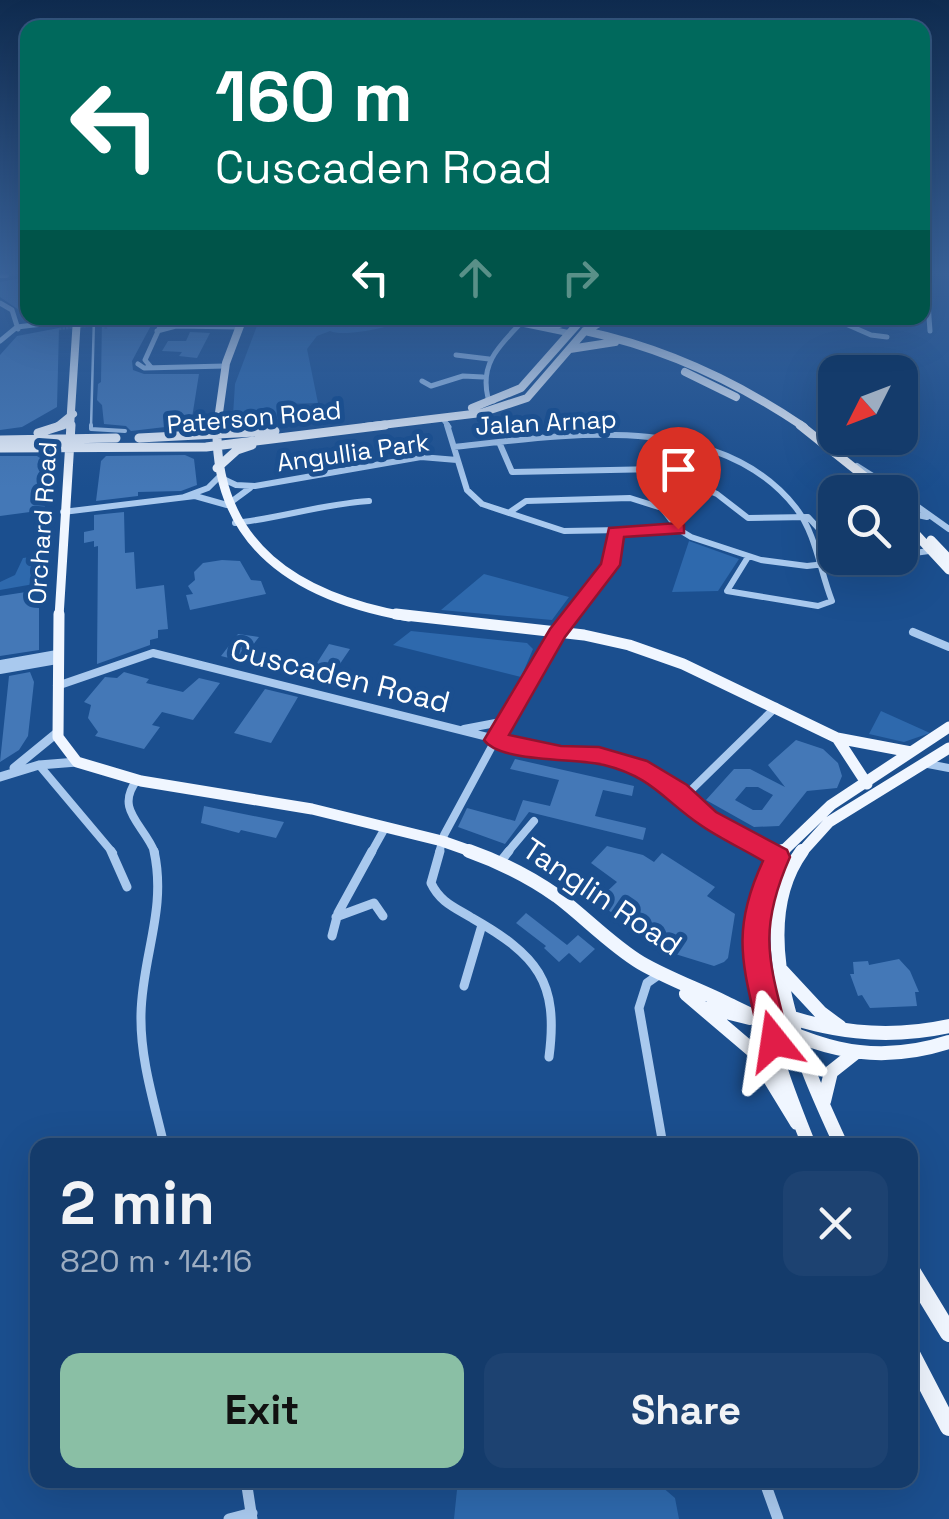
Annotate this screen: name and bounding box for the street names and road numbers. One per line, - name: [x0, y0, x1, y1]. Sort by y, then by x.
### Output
- street label: Paterson Road: [165, 393, 343, 441]
- street label: Jalan Arnap: [475, 402, 617, 442]
- street label: Angullia Park: [275, 425, 431, 479]
- street label: Orchard Road: [20, 440, 64, 606]
- street label: Cuscaden Road: [226, 629, 454, 722]
- street label: Tanglin Road: [515, 829, 690, 964]

